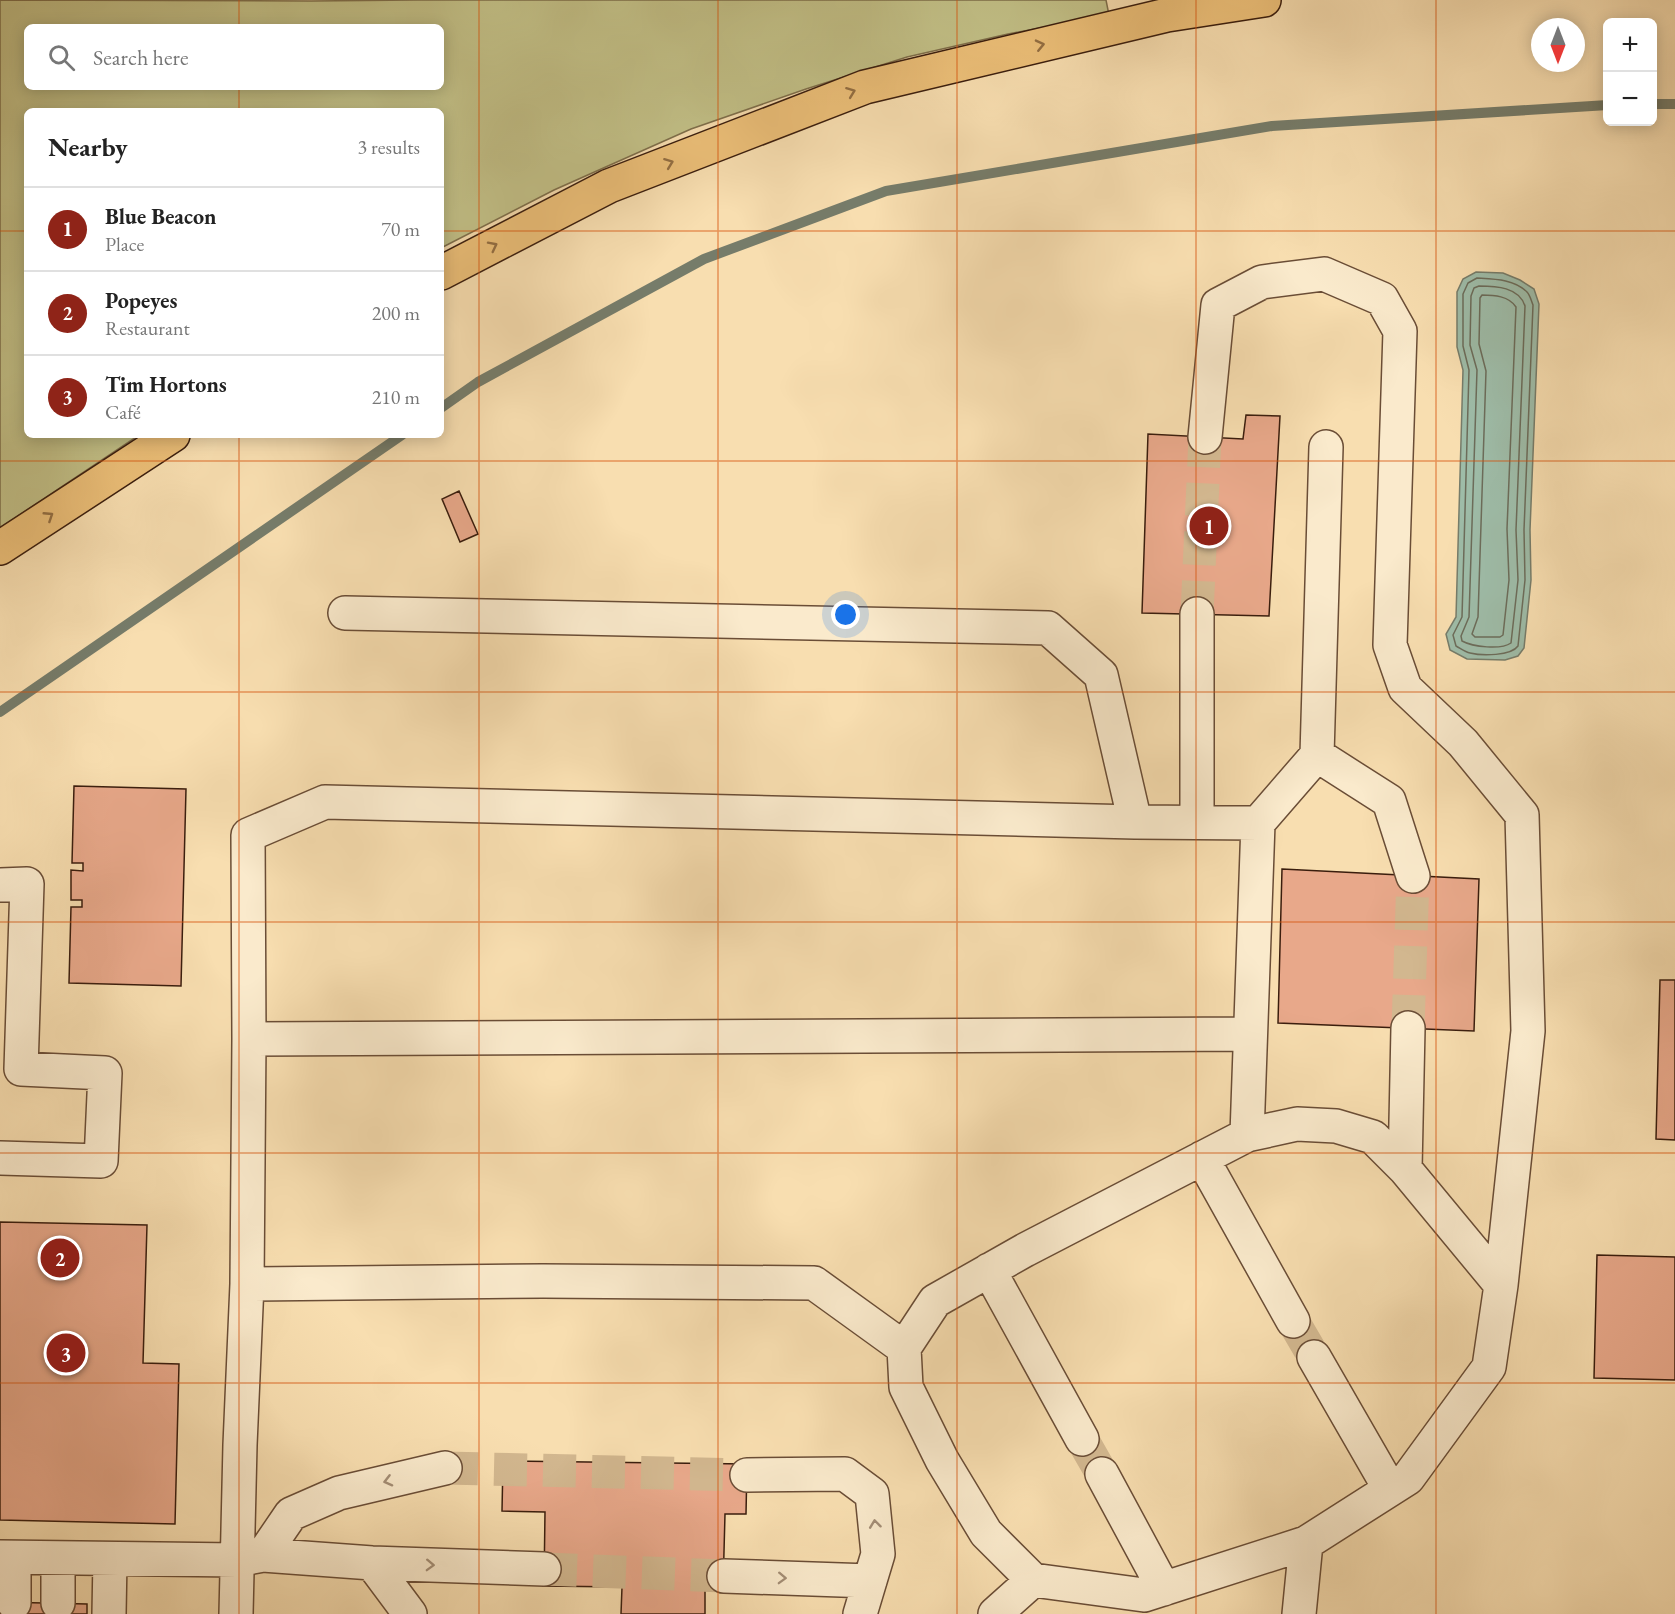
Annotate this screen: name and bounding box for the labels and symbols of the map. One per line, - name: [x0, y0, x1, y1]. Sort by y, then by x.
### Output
- north arrow: [1531, 18, 1585, 72]
- one-way arrow: [1035, 40, 1045, 53]
- one-way arrow: [845, 87, 856, 100]
- one-way arrow: [663, 157, 674, 170]
- one-way arrow: [487, 242, 497, 253]
- pin: 1: [1190, 504, 1228, 548]
- one-way arrow: [43, 512, 53, 524]
- your location: [831, 600, 860, 629]
- pin: 2: [40, 1236, 80, 1280]
- pin: 3: [46, 1330, 86, 1376]
- one-way arrow: [383, 1474, 393, 1487]
- one-way arrow: [869, 1519, 882, 1528]
- one-way arrow: [426, 1559, 435, 1572]
- one-way arrow: [778, 1572, 787, 1584]

